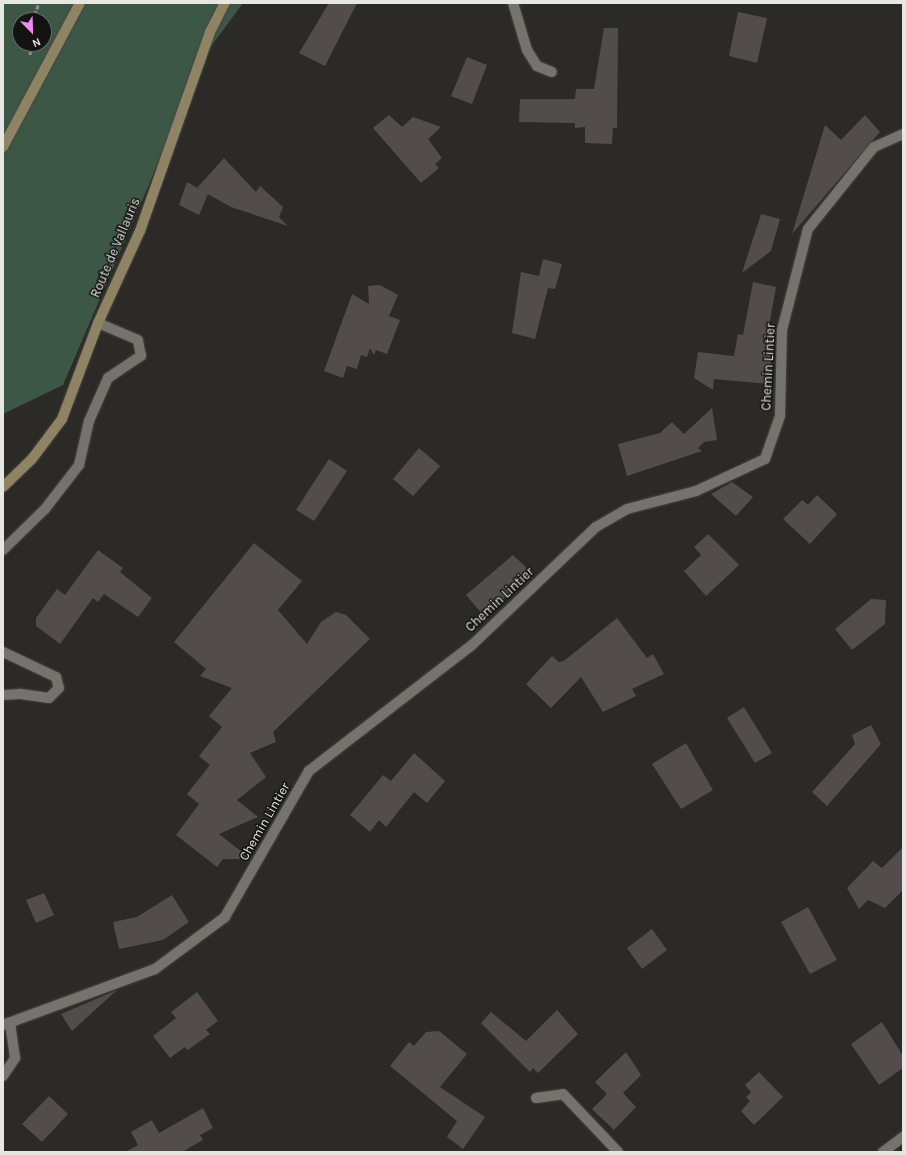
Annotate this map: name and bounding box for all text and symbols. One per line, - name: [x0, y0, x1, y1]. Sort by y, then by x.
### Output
- north arrow: [12, 12, 52, 52]
- text: N: [30, 35, 43, 50]
- street label: Route de Vallauris: [88, 196, 144, 300]
- street label: Chemin Lintier: [759, 323, 779, 411]
- street label: Chemin Lintier: [463, 564, 537, 636]
- street label: Chemin Lintier: [236, 780, 294, 864]

